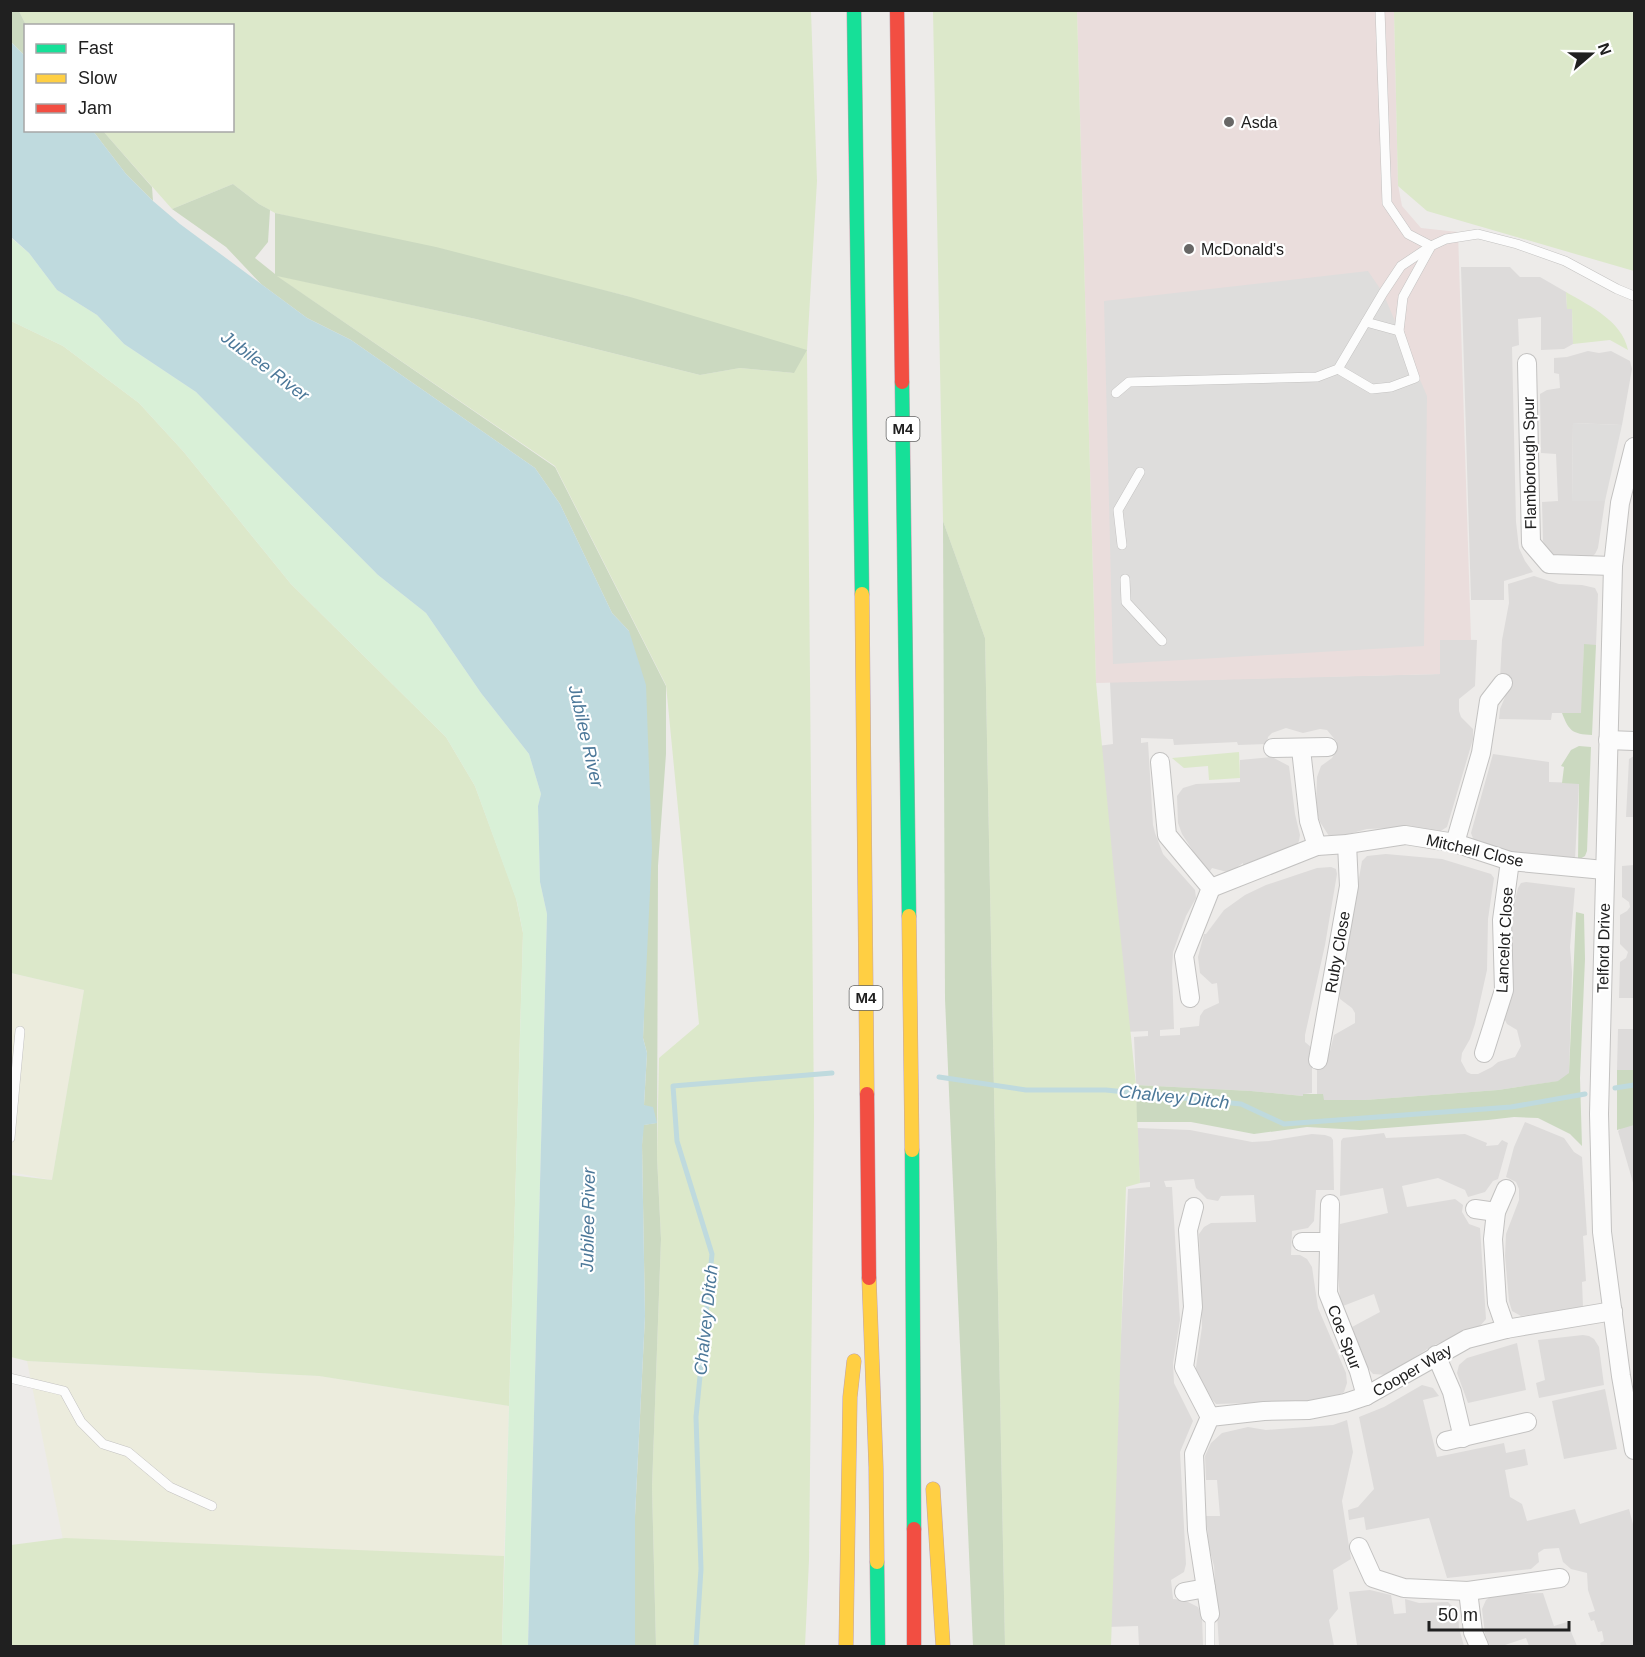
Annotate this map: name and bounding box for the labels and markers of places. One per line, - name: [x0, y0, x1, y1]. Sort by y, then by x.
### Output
- place label: Asda: [1241, 114, 1278, 131]
- marker: Asda: [1222, 115, 1236, 129]
- place label: McDonald's: [1201, 241, 1284, 258]
- marker: McDonald's: [1182, 242, 1196, 256]

